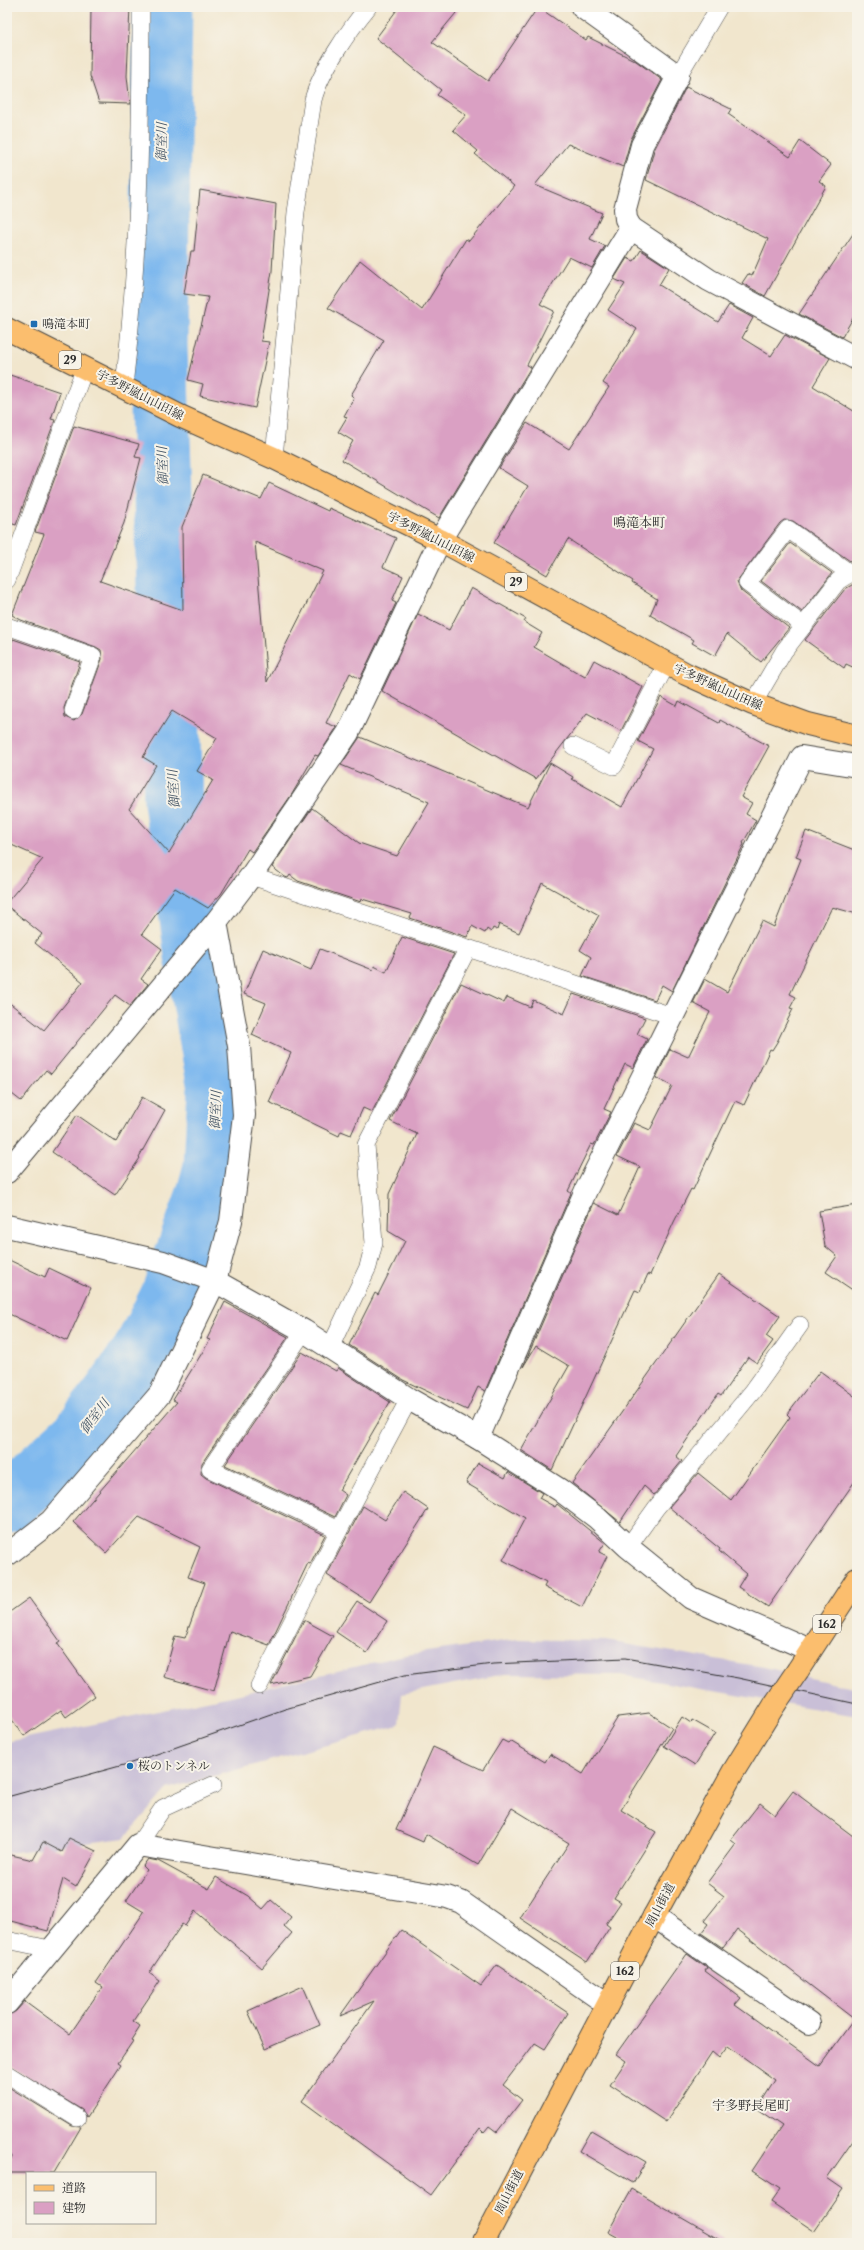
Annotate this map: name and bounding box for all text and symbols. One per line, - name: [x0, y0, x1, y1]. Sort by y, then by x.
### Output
- water label: 御室川: [153, 120, 169, 162]
- place label: 鳴滝本町: [42, 316, 90, 331]
- marker: 鳴滝本町: [29, 319, 39, 329]
- road number: 29: [59, 351, 81, 369]
- street label: 宇多野嵐山山田線: [94, 366, 186, 423]
- water label: 御室川: [153, 444, 171, 486]
- street label: 宇多野嵐山山田線: [385, 508, 477, 565]
- district label: 鳴滝本町: [613, 514, 665, 530]
- road number: 29: [505, 573, 527, 591]
- street label: 宇多野嵐山山田線: [671, 660, 765, 713]
- water label: 御室川: [164, 767, 182, 809]
- water label: 御室川: [206, 1088, 224, 1130]
- water label: 御室川: [76, 1394, 113, 1436]
- road number: 162: [813, 1615, 841, 1633]
- place label: 桜のトンネル: [138, 1758, 210, 1773]
- marker: 桜のトンネル: [125, 1761, 135, 1771]
- street label: 周山街道: [642, 1880, 677, 1929]
- road number: 162: [611, 1962, 639, 1980]
- district label: 宇多野長尾町: [712, 2097, 790, 2113]
- street label: 周山街道: [491, 2167, 526, 2217]
- legend: [26, 2172, 156, 2224]
- text: 道路: [62, 2180, 86, 2195]
- text: 建物: [62, 2200, 86, 2215]

